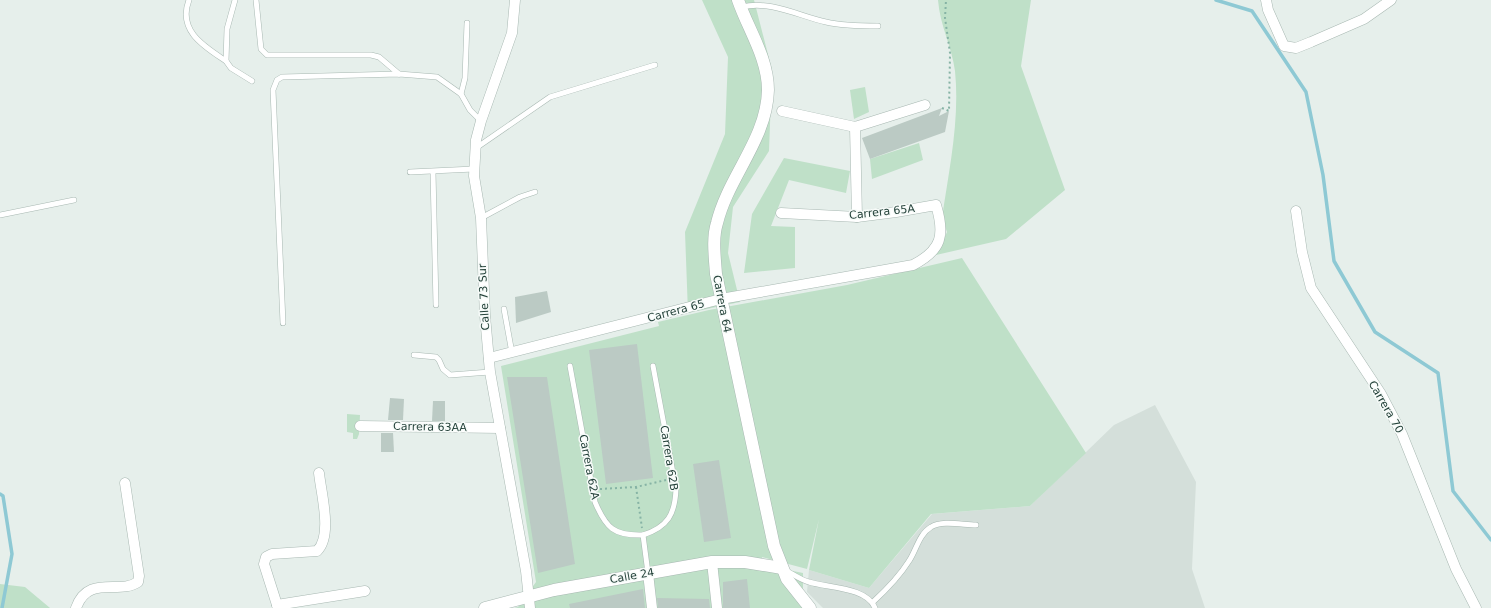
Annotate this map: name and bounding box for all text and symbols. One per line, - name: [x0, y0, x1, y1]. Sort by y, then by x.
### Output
- street label: Carrera 65A: [848, 202, 916, 222]
- street label: Calle 73 Sur: [476, 263, 492, 331]
- street label: Carrera 64: [710, 274, 734, 334]
- street label: Carrera 65: [646, 297, 706, 325]
- street label: Carrera 70: [1366, 378, 1406, 436]
- street label: Carrera 63AA: [393, 420, 468, 434]
- street label: Carrera 62B: [657, 424, 681, 492]
- street label: Carrera 62A: [576, 433, 602, 501]
- street label: Calle 24: [609, 566, 655, 586]

